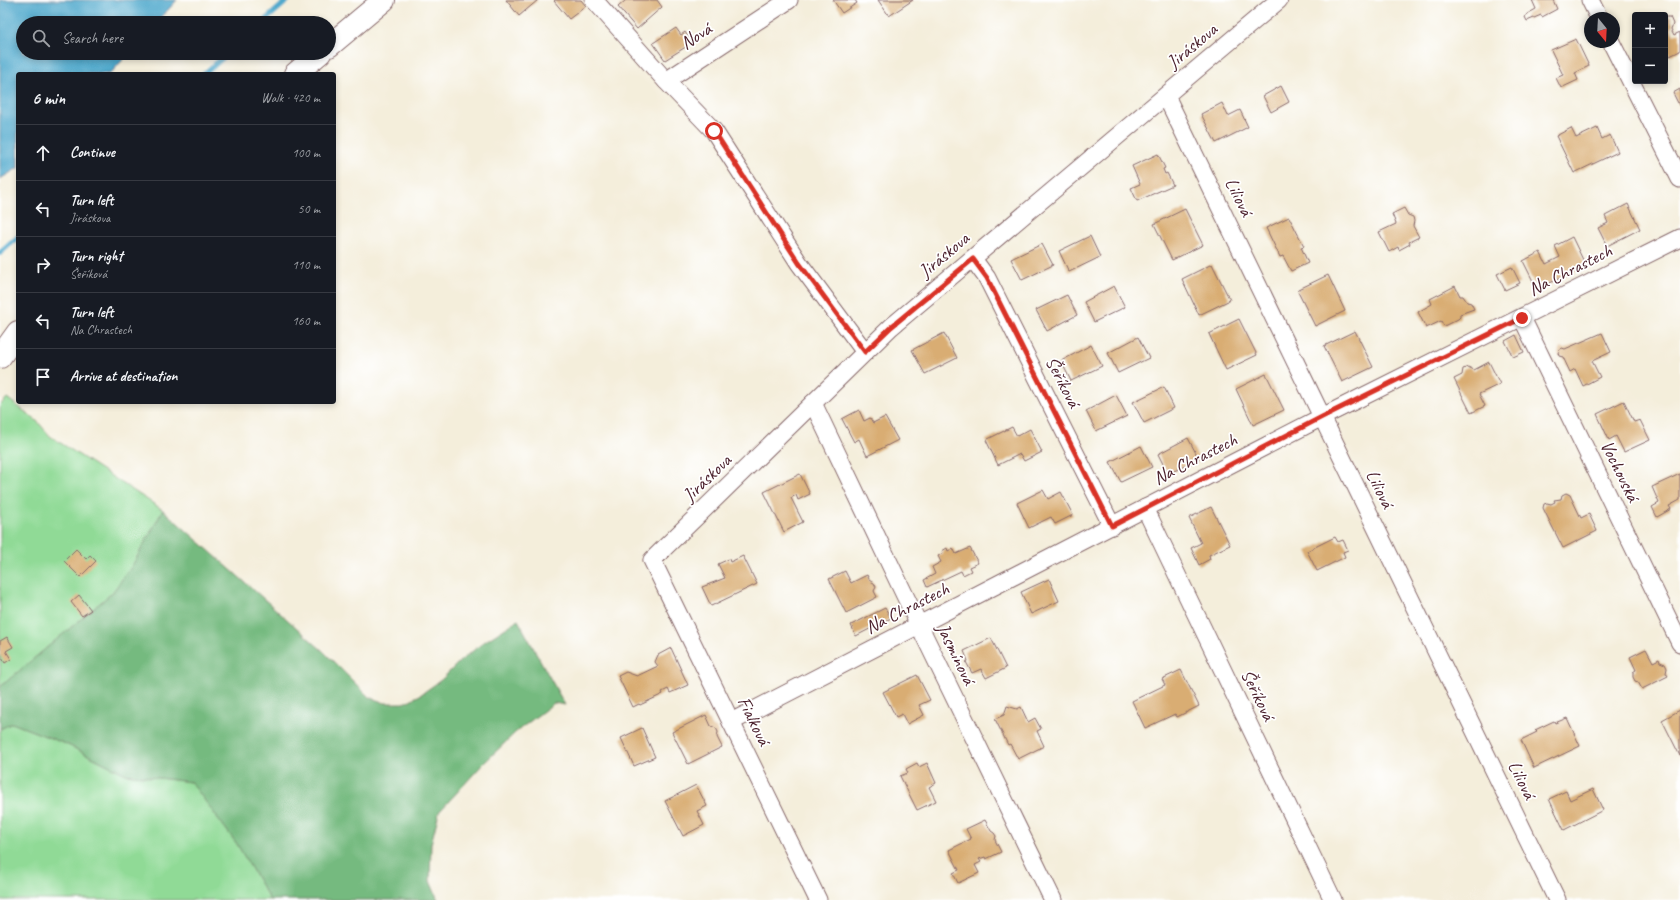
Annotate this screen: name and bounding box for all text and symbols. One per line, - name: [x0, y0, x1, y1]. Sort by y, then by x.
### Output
- north arrow: [1584, 12, 1620, 48]
- map controls: [1632, 12, 1668, 84]
- button: +: [1632, 12, 1668, 48]
- search box: [16, 16, 336, 60]
- street label: Nová: [676, 16, 718, 55]
- street label: Jiráskova: [1161, 17, 1223, 75]
- icon: search: [30, 27, 52, 49]
- text: Search here: [62, 29, 123, 48]
- button: −: [1632, 48, 1668, 84]
- text: 6 min: [32, 88, 65, 109]
- text: Walk · 420 m: [261, 90, 320, 106]
- route start: [705, 122, 723, 140]
- icon: ahead: [32, 142, 54, 164]
- text: Continue: [70, 143, 115, 162]
- text: 100 m: [292, 145, 320, 161]
- street label: Liliová: [1219, 174, 1259, 222]
- text: Turn left: [70, 191, 113, 210]
- icon: left: [32, 198, 54, 220]
- text: 50 m: [298, 201, 320, 217]
- text: Jiráskova: [70, 210, 110, 226]
- street label: Jiráskova: [913, 226, 975, 284]
- street label: Na Chrastech: [1524, 238, 1616, 301]
- text: Turn right: [70, 247, 123, 266]
- icon: right: [32, 254, 54, 276]
- text: 110 m: [292, 257, 320, 273]
- text: Šeříková: [70, 266, 107, 282]
- text: Turn left: [70, 303, 113, 322]
- route end: [1513, 309, 1531, 327]
- icon: left: [32, 310, 54, 332]
- text: 160 m: [292, 313, 320, 329]
- text: Na Chrastech: [70, 322, 132, 338]
- street label: Šeříková: [1040, 352, 1087, 413]
- icon: arrive: [32, 366, 54, 388]
- text: Arrive at destination: [70, 367, 177, 386]
- street label: Na Chrastech: [1149, 427, 1241, 490]
- street label: Vochovská: [1595, 436, 1646, 507]
- street label: Jiráskova: [677, 448, 737, 508]
- street label: Liliová: [1360, 466, 1400, 514]
- street label: Na Chrastech: [861, 576, 953, 639]
- street label: Jasmínová: [930, 618, 982, 690]
- street label: Šeříková: [1235, 665, 1281, 726]
- street label: Fialková: [732, 693, 777, 751]
- street label: Liliová: [1502, 757, 1542, 805]

